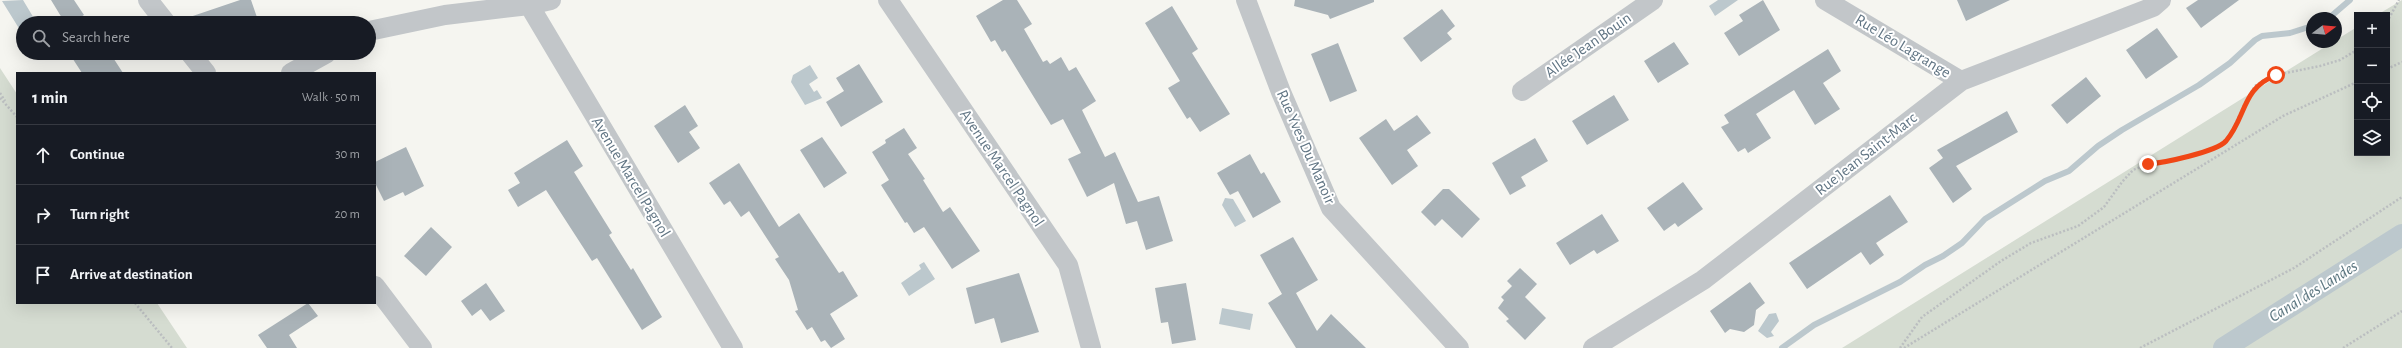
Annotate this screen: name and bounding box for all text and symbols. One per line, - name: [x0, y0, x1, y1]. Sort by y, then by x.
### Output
- street label: Allée Jean Bouin: [1542, 9, 1634, 81]
- street label: Rue Léo Lagrange: [1852, 11, 1954, 81]
- north arrow: [2306, 12, 2342, 48]
- map controls: [2354, 12, 2390, 156]
- button: +: [2354, 12, 2390, 48]
- search box: [16, 16, 376, 60]
- icon: search: [30, 27, 52, 49]
- text: Search here: [62, 30, 130, 45]
- button: −: [2354, 48, 2390, 84]
- route start: [2267, 66, 2285, 84]
- button: locate: [2354, 84, 2390, 120]
- street label: Rue Yves Du Manoir: [1274, 88, 1339, 207]
- text: 1 min: [32, 89, 68, 106]
- text: Walk · 50 m: [302, 91, 360, 104]
- street label: Avenue Marcel Pagnol: [957, 107, 1047, 229]
- street label: Rue Jean Saint-Marc: [1812, 110, 1920, 198]
- street label: Avenue Marcel Pagnol: [589, 114, 673, 240]
- button: layers: [2354, 120, 2390, 156]
- icon: ahead: [32, 144, 54, 166]
- text: Continue: [70, 147, 125, 162]
- text: 30 m: [335, 148, 360, 161]
- route end: [2139, 155, 2157, 173]
- icon: right: [32, 204, 54, 226]
- text: Turn right: [70, 207, 129, 222]
- text: 20 m: [335, 208, 360, 221]
- water label: Canal des Landes: [2266, 257, 2361, 325]
- icon: arrive: [32, 264, 54, 286]
- text: Arrive at destination: [70, 267, 193, 282]

